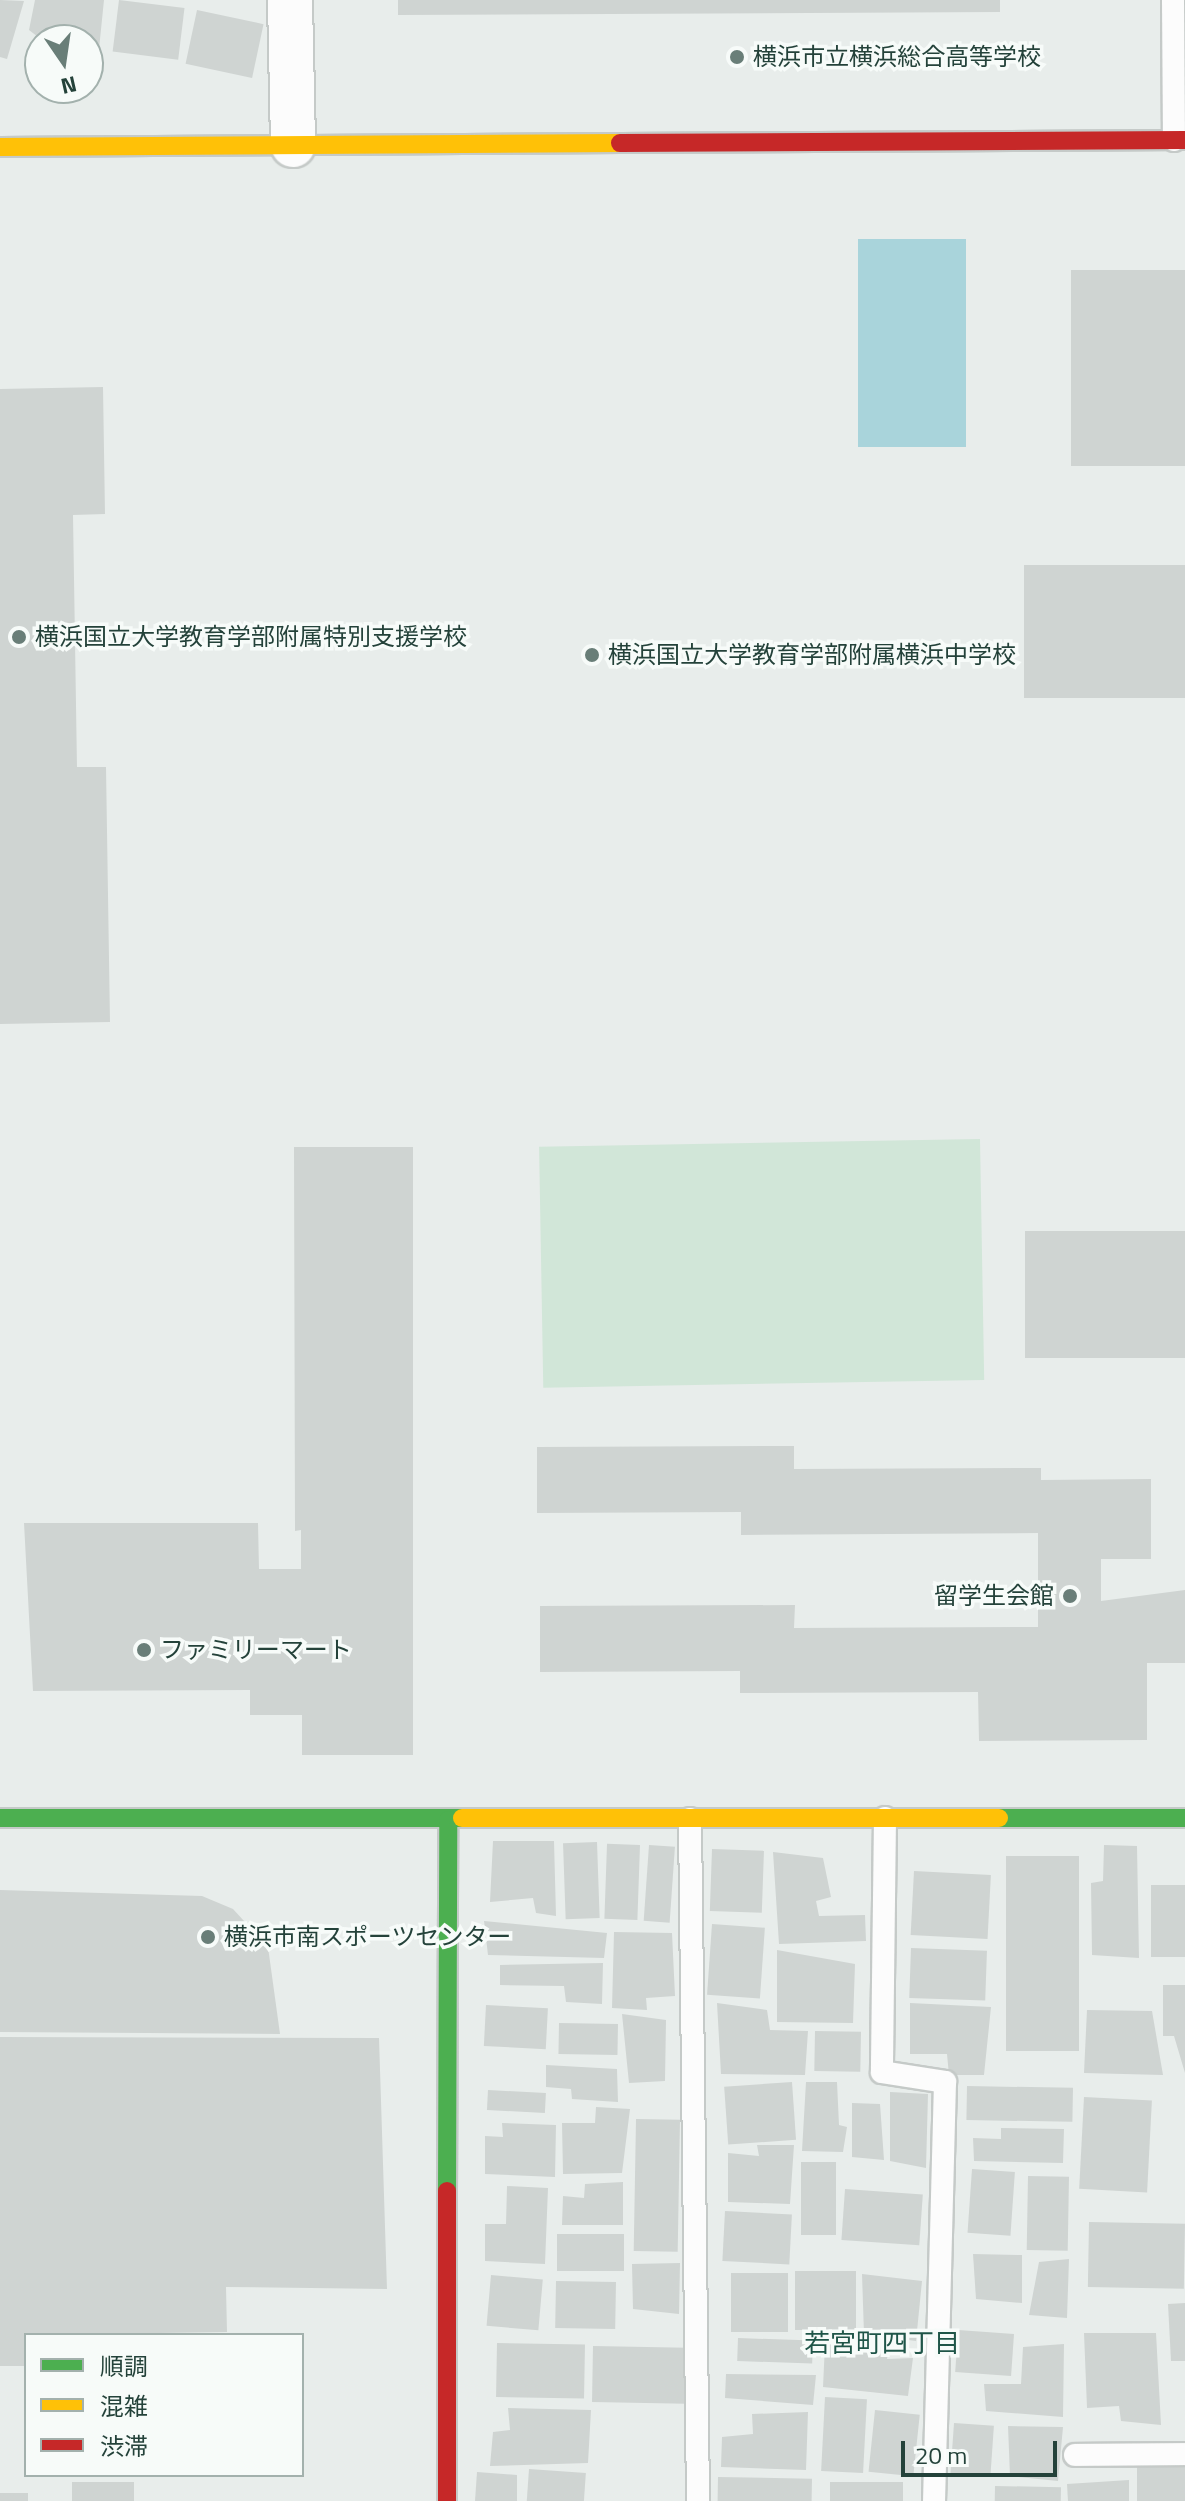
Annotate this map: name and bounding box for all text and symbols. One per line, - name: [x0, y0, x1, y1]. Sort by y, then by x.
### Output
- north arrow: [24, 24, 104, 104]
- place label: 横浜市立横浜総合高等学校: [753, 43, 1041, 71]
- marker: 横浜市立横浜総合高等学校: [728, 48, 746, 66]
- text: N: [58, 67, 80, 104]
- place label: 横浜国立大学教育学部附属特別支援学校: [35, 623, 467, 651]
- marker: 横浜国立大学教育学部附属特別支援学校: [10, 628, 28, 646]
- place label: 横浜国立大学教育学部附属横浜中学校: [608, 641, 1016, 669]
- marker: 横浜国立大学教育学部附属横浜中学校: [583, 646, 601, 664]
- place label: 留学生会館: [934, 1582, 1054, 1610]
- marker: 留学生会館: [1061, 1587, 1079, 1605]
- place label: ファミリーマート: [160, 1636, 352, 1664]
- marker: ファミリーマート: [135, 1641, 153, 1659]
- place label: 横浜市南スポーツセンター: [224, 1923, 512, 1951]
- marker: 横浜市南スポーツセンター: [199, 1928, 217, 1946]
- district label: 若宮町四丁目: [804, 2327, 960, 2359]
- legend: [24, 2333, 304, 2477]
- text: 順調: [100, 2348, 148, 2384]
- text: 混雑: [100, 2388, 148, 2424]
- scale bar: [905, 2425, 1061, 2475]
- text: 渋滞: [100, 2428, 148, 2464]
- text: 20 m: [915, 2437, 967, 2473]

